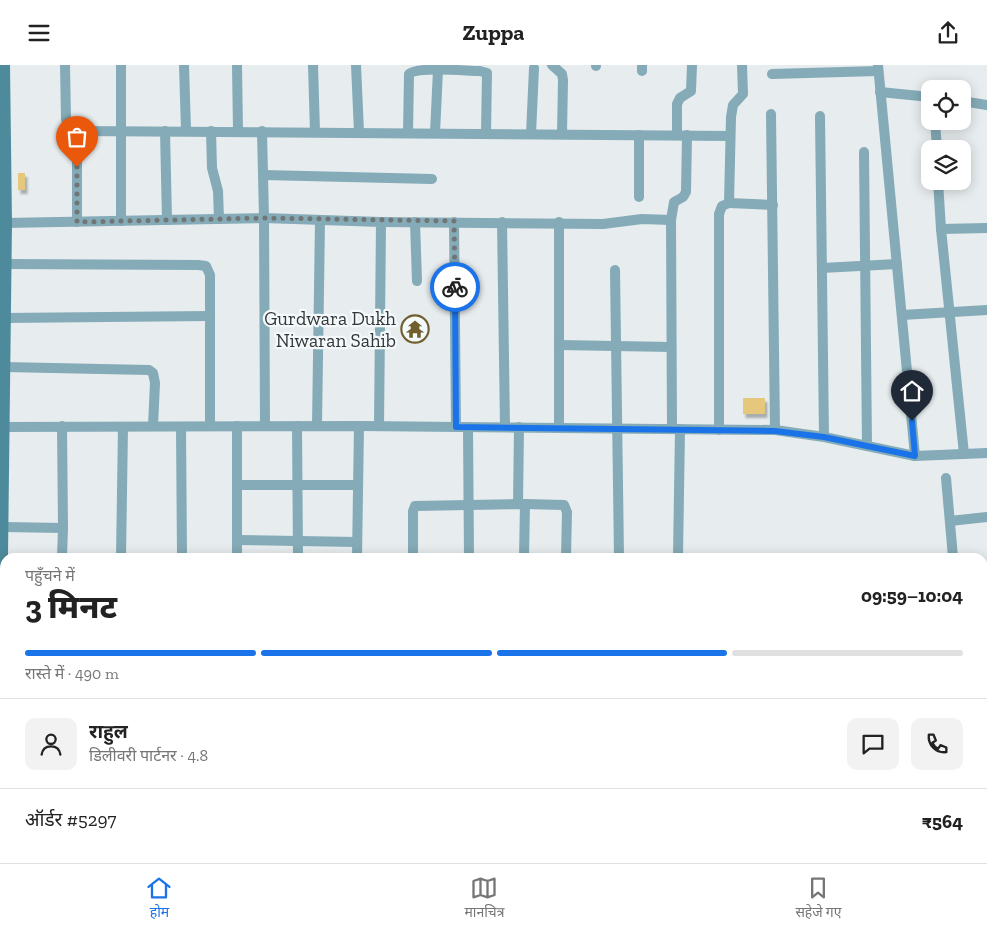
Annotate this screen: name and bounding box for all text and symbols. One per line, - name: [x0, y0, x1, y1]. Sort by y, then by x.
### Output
- icon: menu: [25, 19, 53, 47]
- text: Zuppa: [463, 19, 524, 46]
- icon: share: [934, 19, 962, 47]
- map controls: [921, 80, 971, 190]
- button: locate: [921, 80, 971, 130]
- pin: [56, 116, 98, 167]
- icon: bag: [63, 123, 91, 151]
- button: layers: [921, 140, 971, 190]
- courier: [430, 262, 480, 312]
- icon: bike: [441, 273, 469, 301]
- place label: Gurdwara Dukh Niwaran Sahib: [264, 307, 396, 352]
- temple icon: Gurdwara Dukh Niwaran Sahib: [400, 314, 430, 344]
- pin: [891, 370, 933, 421]
- icon: home: [898, 377, 926, 405]
- text: पहुँचने में: [25, 566, 75, 585]
- text: 09:59–10:04: [861, 584, 963, 607]
- text: 3 मिनट: [25, 588, 117, 626]
- text: रास्ते में · 490 m: [25, 664, 119, 683]
- button: person: [25, 718, 77, 770]
- button: chat: [847, 718, 899, 770]
- button: phone: [911, 718, 963, 770]
- text: राहुल: [89, 720, 128, 743]
- text: डिलीवरी पार्टनर · 4.8: [89, 746, 208, 765]
- text: ऑर्डर #5297: [25, 808, 116, 831]
- text: ₹564: [922, 810, 963, 833]
- tab: होम: [145, 874, 173, 923]
- tab: मानचित्र: [464, 874, 504, 923]
- tab: सहेजे गए: [795, 874, 841, 923]

